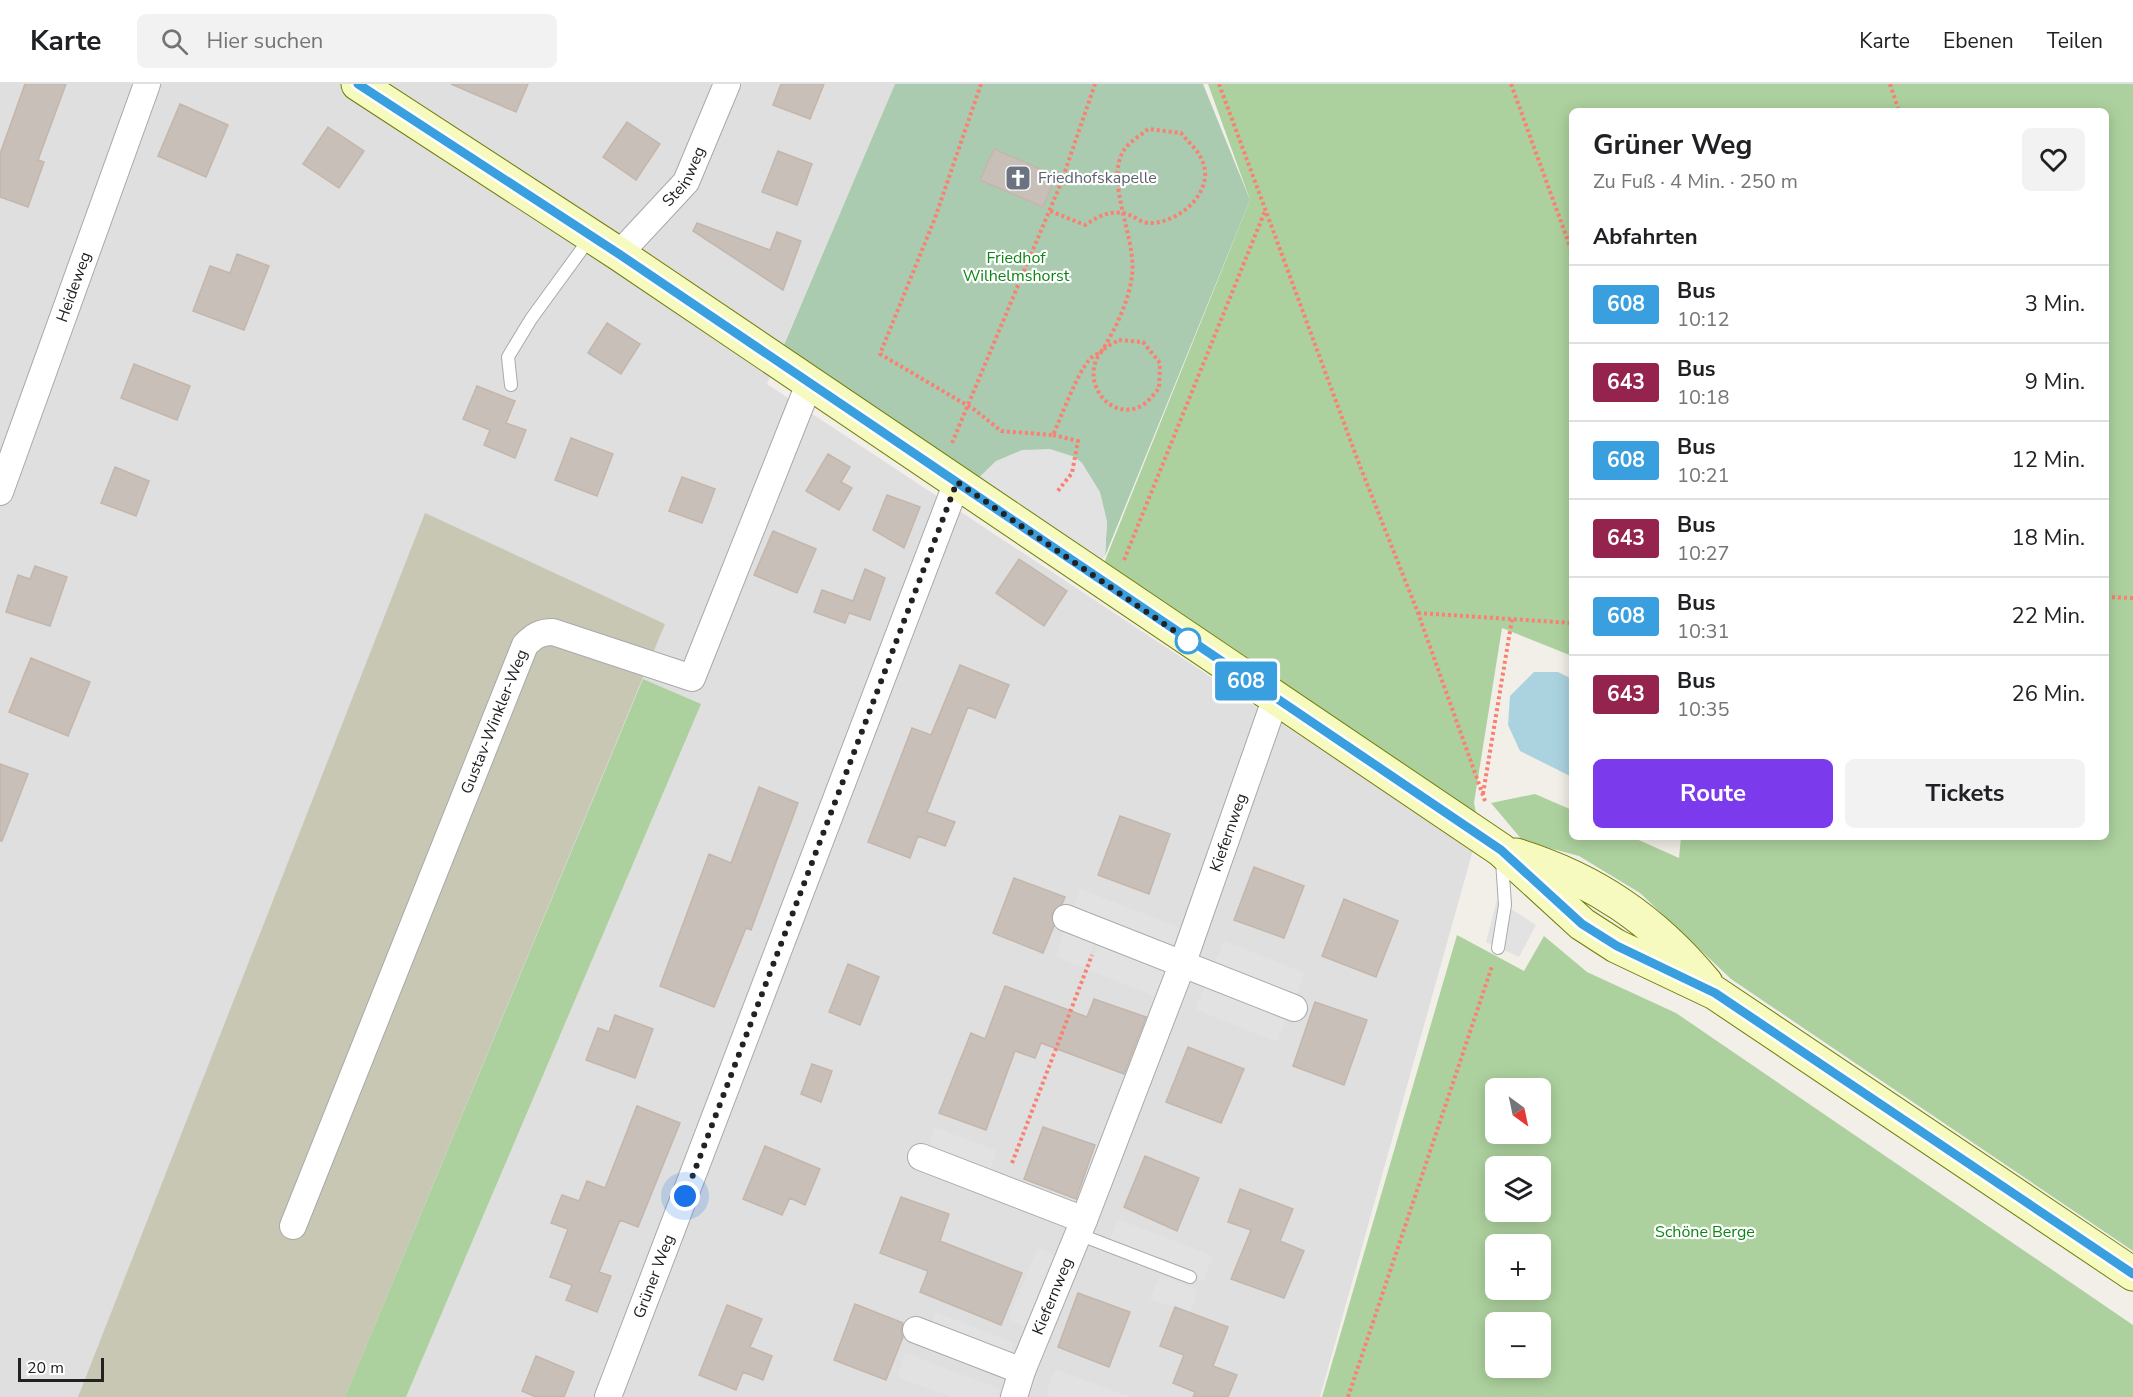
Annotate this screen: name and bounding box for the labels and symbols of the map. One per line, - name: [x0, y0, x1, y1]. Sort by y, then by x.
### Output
- street label: Steinweg: [657, 143, 711, 212]
- church icon: Friedhofskapelle: [1003, 163, 1033, 193]
- place label: Friedhofskapelle: [1038, 167, 1157, 189]
- park label: Friedhof Wilhelmshorst: [963, 247, 1070, 287]
- street label: Heideweg: [51, 249, 97, 325]
- unlabelled marker: [1175, 628, 1201, 654]
- street label: Gustav-Winkler-Weg: [456, 646, 533, 797]
- line badge: 608: [1212, 662, 1280, 700]
- street label: Kiefernweg: [1205, 790, 1252, 875]
- north arrow: [1485, 1078, 1551, 1144]
- your location: [670, 1181, 700, 1211]
- park label: Schöne Berge: [1655, 1221, 1755, 1243]
- street label: Grüner Weg: [628, 1231, 680, 1322]
- street label: Kiefernweg: [1027, 1254, 1078, 1338]
- scale bar: [18, 1355, 104, 1382]

